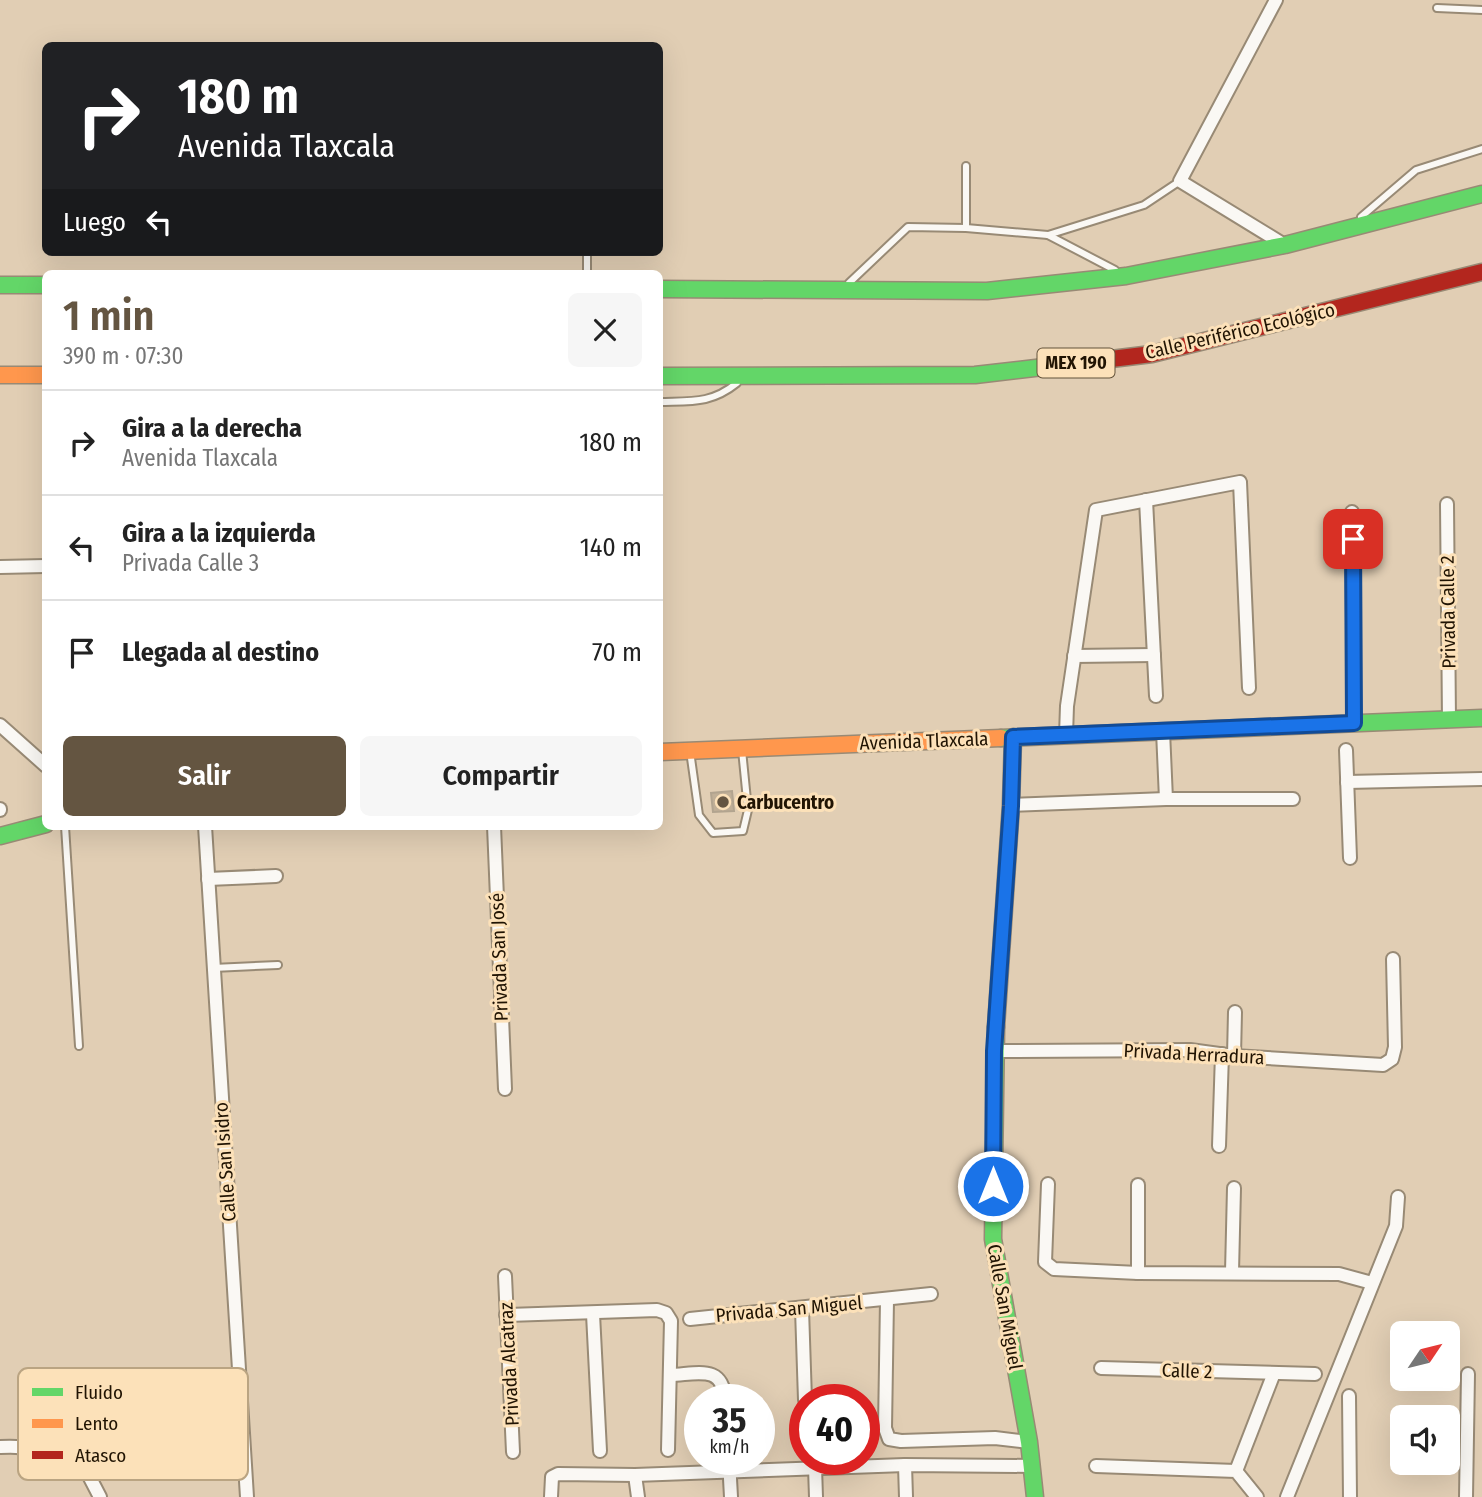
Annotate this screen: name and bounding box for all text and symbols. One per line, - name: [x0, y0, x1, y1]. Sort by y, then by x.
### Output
- text: 180 m: [178, 67, 299, 126]
- icon: right: [63, 70, 154, 161]
- text: Avenida Tlaxcala: [178, 127, 395, 165]
- icon: left: [140, 203, 178, 241]
- text: Luego: [63, 207, 126, 238]
- text: 1 min: [63, 291, 154, 341]
- button: close: [568, 293, 642, 367]
- street label: Calle Periférico Ecológico: [1143, 298, 1337, 364]
- text: 390 m · 07:30: [63, 342, 183, 370]
- road number: MEX 190: [1038, 348, 1114, 377]
- text: Gira a la derecha: [122, 413, 302, 444]
- icon: right: [63, 424, 101, 462]
- text: 180 m: [579, 427, 642, 458]
- text: Avenida Tlaxcala: [122, 444, 278, 472]
- pin: [1323, 509, 1383, 569]
- text: Gira a la izquierda: [122, 518, 316, 549]
- icon: arrive: [1334, 520, 1372, 558]
- icon: left: [63, 529, 101, 567]
- text: 140 m: [580, 532, 642, 563]
- text: Privada Calle 3: [122, 549, 259, 577]
- street label: Privada Calle 2: [1436, 555, 1460, 669]
- icon: arrive: [63, 634, 101, 672]
- text: Llegada al destino: [122, 637, 319, 668]
- text: 70 m: [592, 637, 642, 668]
- street label: Avenida Tlaxcala: [859, 727, 989, 755]
- button: Salir: [63, 736, 346, 816]
- button: Compartir: [360, 736, 642, 816]
- place label: Carbucentro: [737, 791, 834, 814]
- marker: Carbucentro: [715, 794, 731, 810]
- street label: Privada San José: [485, 892, 513, 1022]
- street label: Privada Herradura: [1123, 1039, 1265, 1069]
- street label: Calle San Isidro: [209, 1101, 241, 1223]
- position arrow: [956, 1149, 1030, 1223]
- street label: Calle San Miguel: [983, 1242, 1027, 1372]
- street label: Privada San Miguel: [715, 1291, 863, 1327]
- street label: Privada Alcatraz: [494, 1301, 524, 1426]
- north arrow: [1390, 1321, 1460, 1391]
- map controls: [1390, 1321, 1460, 1475]
- street label: Calle 2: [1161, 1359, 1213, 1383]
- legend: [18, 1368, 248, 1480]
- text: Fluido: [75, 1381, 123, 1404]
- speed limit sign: 40: [789, 1384, 880, 1475]
- text: 35: [713, 1399, 746, 1441]
- button: sound: [1390, 1405, 1460, 1475]
- text: Lento: [75, 1412, 118, 1435]
- text: km/h: [709, 1436, 750, 1458]
- text: Atasco: [75, 1444, 126, 1467]

